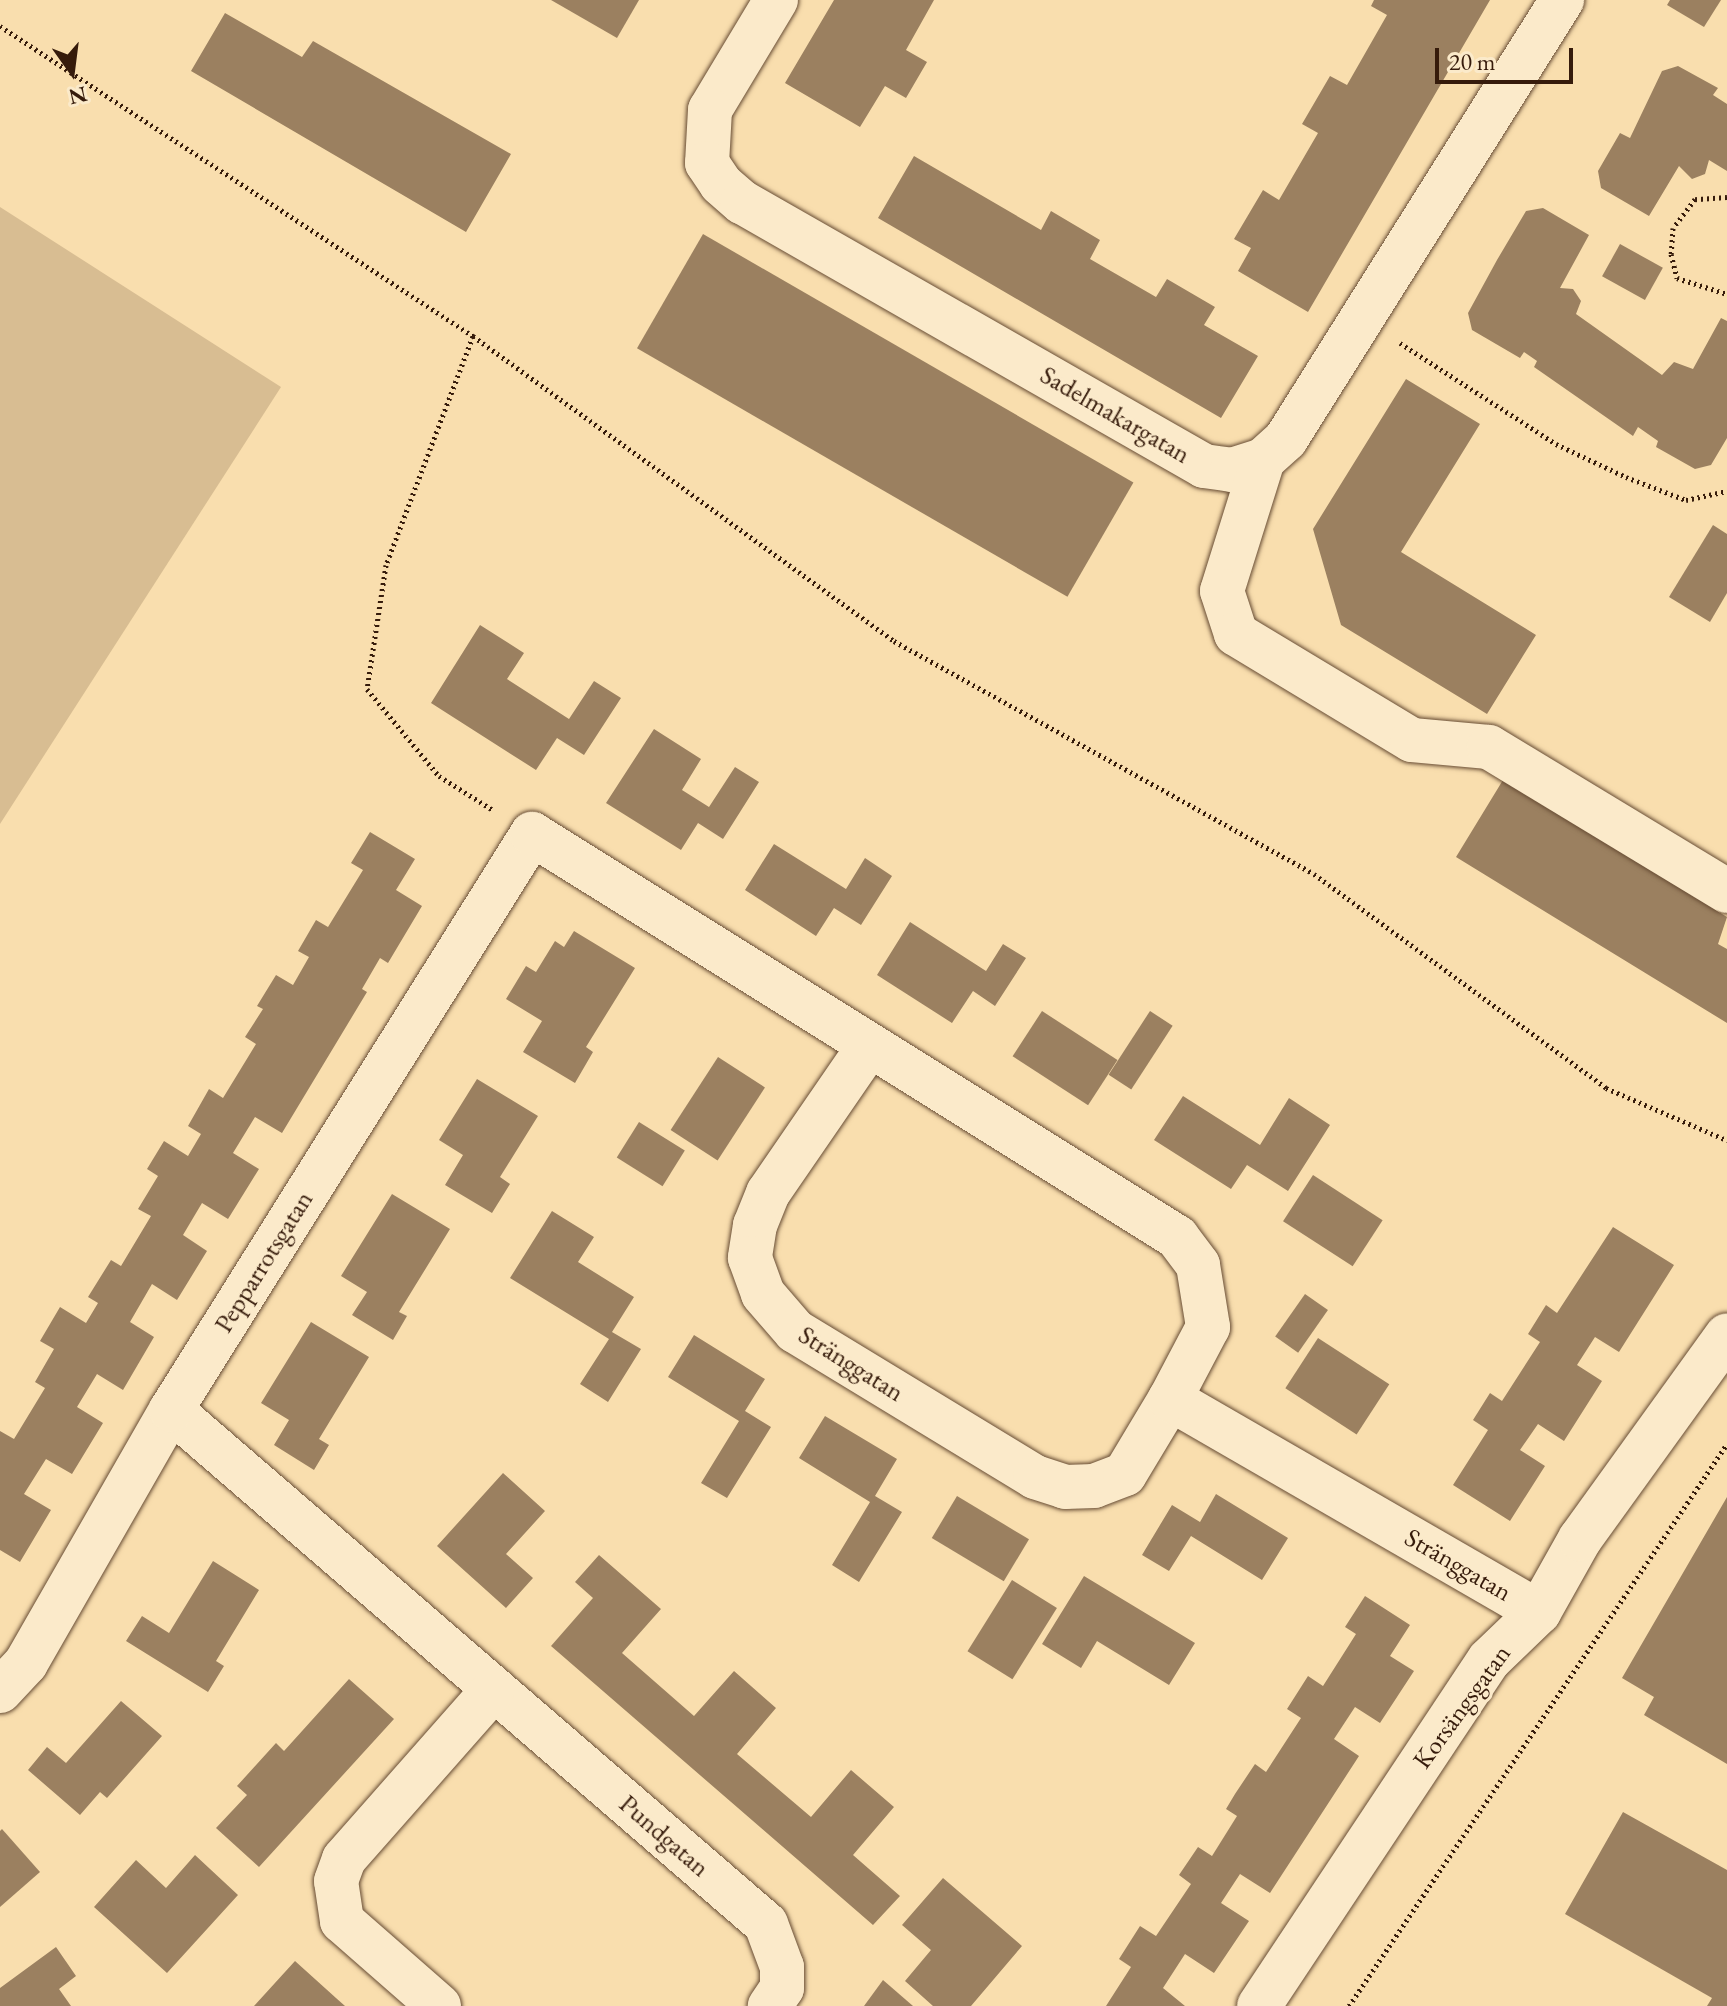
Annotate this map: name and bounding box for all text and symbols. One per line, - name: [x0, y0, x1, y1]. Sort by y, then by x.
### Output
- north arrow: [32, 32, 112, 112]
- scale bar: [1439, 32, 1577, 82]
- text: 20 m: [1449, 46, 1496, 77]
- text: N: [66, 80, 90, 112]
- street label: Sadelmakargatan: [1035, 360, 1195, 470]
- street label: Pepparrotsgatan: [208, 1186, 320, 1338]
- street label: Stränggatan: [793, 1319, 909, 1409]
- street label: Stränggatan: [1399, 1522, 1517, 1608]
- street label: Korsängsgatan: [1407, 1639, 1517, 1775]
- street label: Pundgatan: [613, 1789, 715, 1883]

